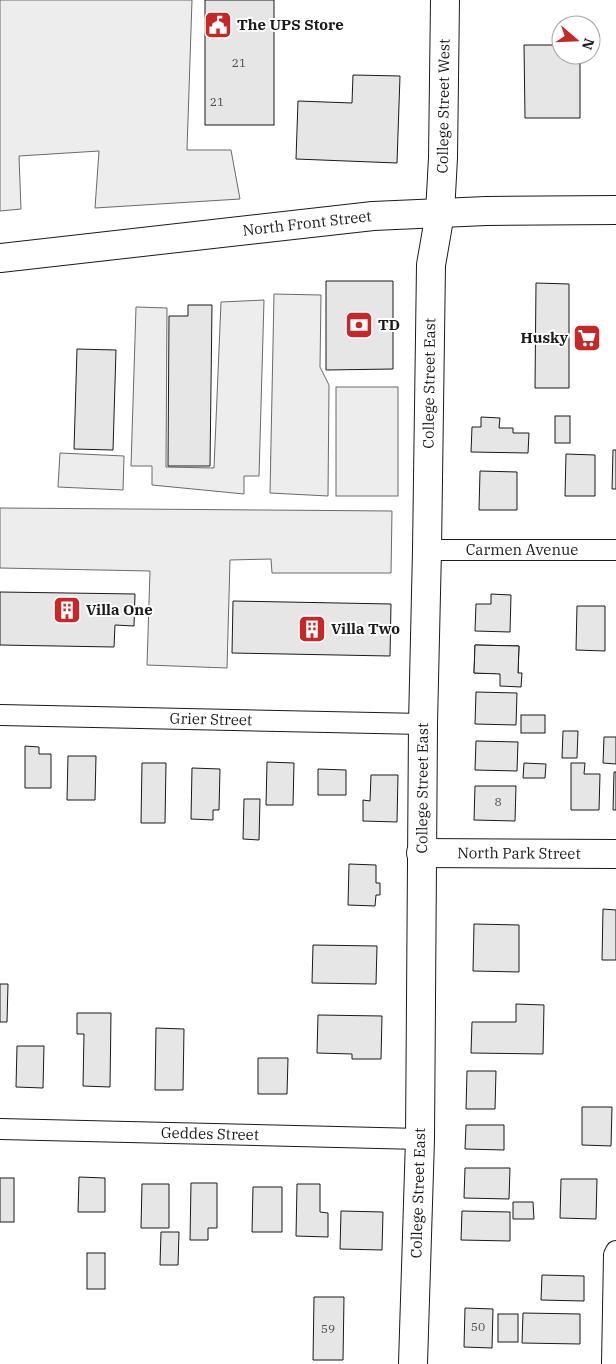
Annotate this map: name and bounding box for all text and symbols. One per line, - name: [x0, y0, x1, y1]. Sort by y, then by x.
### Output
- public building icon: The UPS Store: [203, 10, 233, 40]
- place label: The UPS Store: [237, 15, 344, 34]
- north arrow: [551, 15, 601, 65]
- text: N: [578, 36, 599, 52]
- street label: College Street West: [432, 39, 454, 174]
- house number: 21: [232, 55, 246, 70]
- house number: 21: [210, 94, 224, 109]
- street label: North Front Street: [241, 206, 373, 240]
- bank icon: TD: [344, 310, 374, 340]
- place label: TD: [378, 315, 400, 334]
- street label: College Street East: [418, 318, 439, 449]
- supermarket icon: Husky: [572, 323, 602, 353]
- place label: Husky: [521, 328, 568, 347]
- street label: Carmen Avenue: [466, 540, 578, 559]
- building icon: Villa One: [52, 595, 82, 625]
- place label: Villa One: [86, 600, 153, 619]
- building icon: Villa Two: [297, 614, 327, 644]
- place label: Villa Two: [331, 619, 400, 638]
- street label: Grier Street: [169, 709, 252, 729]
- street label: College Street East: [412, 723, 432, 854]
- house number: 8: [494, 794, 502, 809]
- street label: North Park Street: [457, 843, 581, 863]
- street label: Geddes Street: [161, 1123, 259, 1144]
- street label: College Street East: [406, 1128, 429, 1259]
- house number: 50: [471, 1319, 485, 1334]
- house number: 59: [321, 1321, 335, 1336]

